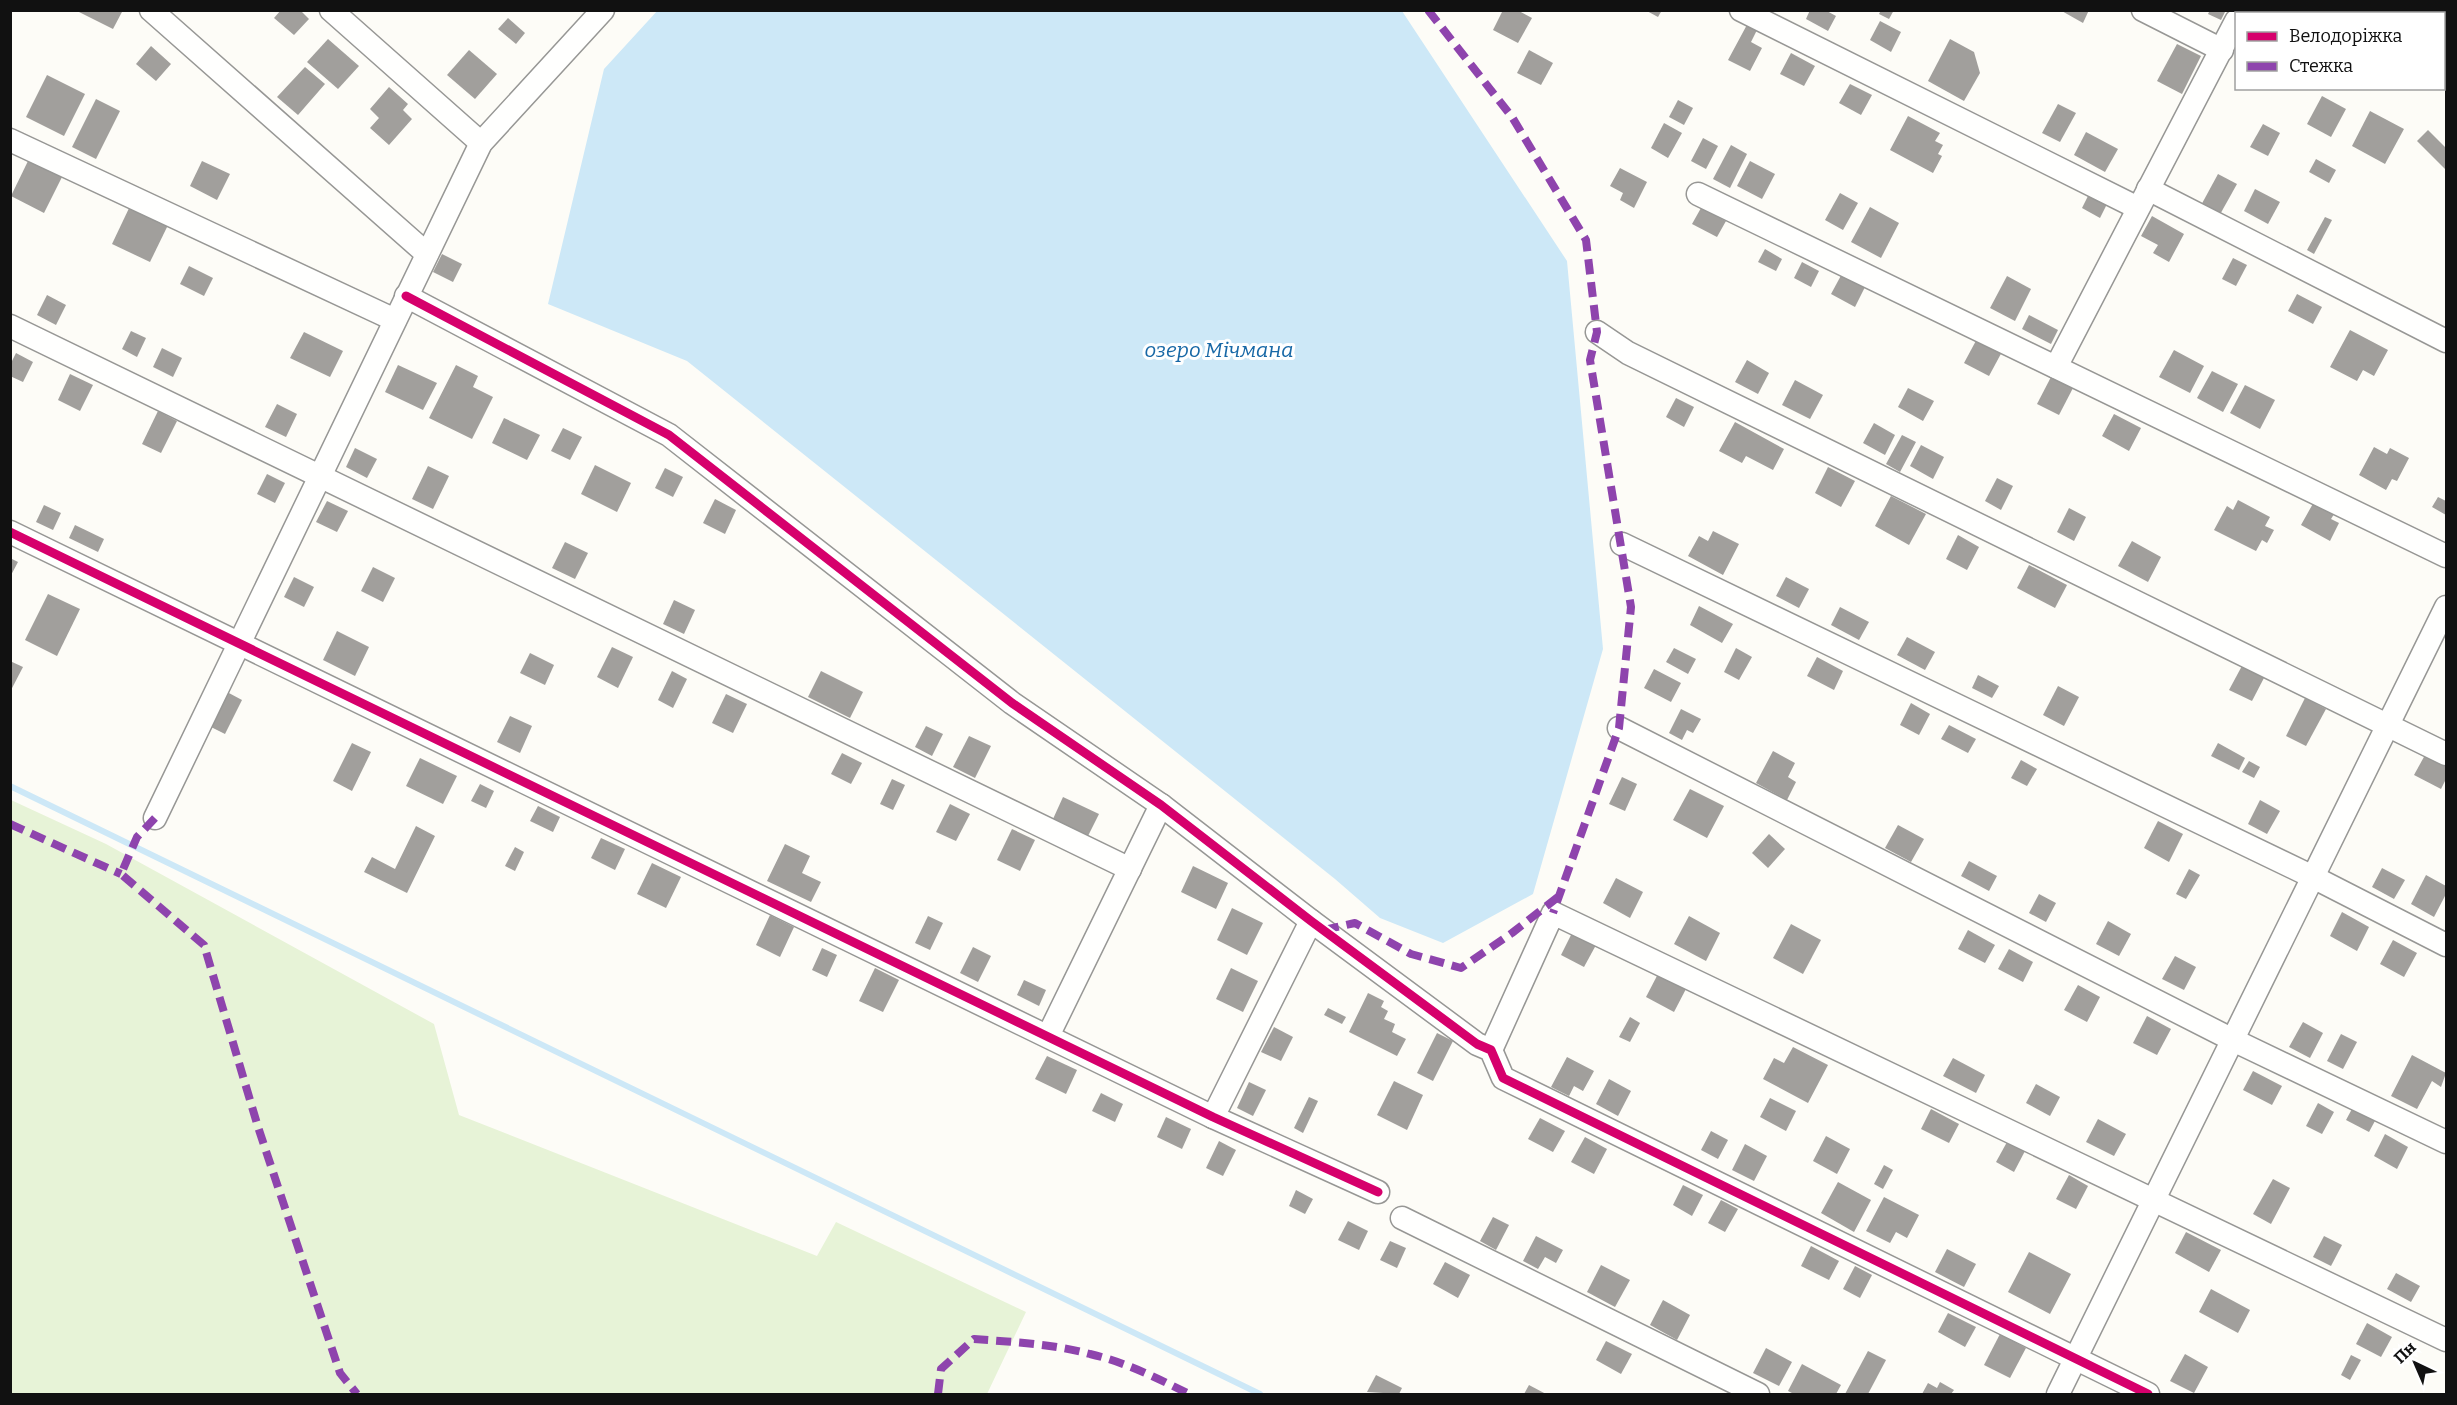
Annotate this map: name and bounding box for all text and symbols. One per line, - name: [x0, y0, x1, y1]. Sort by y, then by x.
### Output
- legend: [2235, 12, 2445, 90]
- text: Велодоріжка: [2289, 25, 2402, 47]
- text: Стежка: [2289, 55, 2353, 77]
- water label: озеро Мічмана: [1144, 337, 1294, 363]
- north arrow: [2385, 1333, 2445, 1393]
- text: Пн: [2390, 1338, 2420, 1367]

